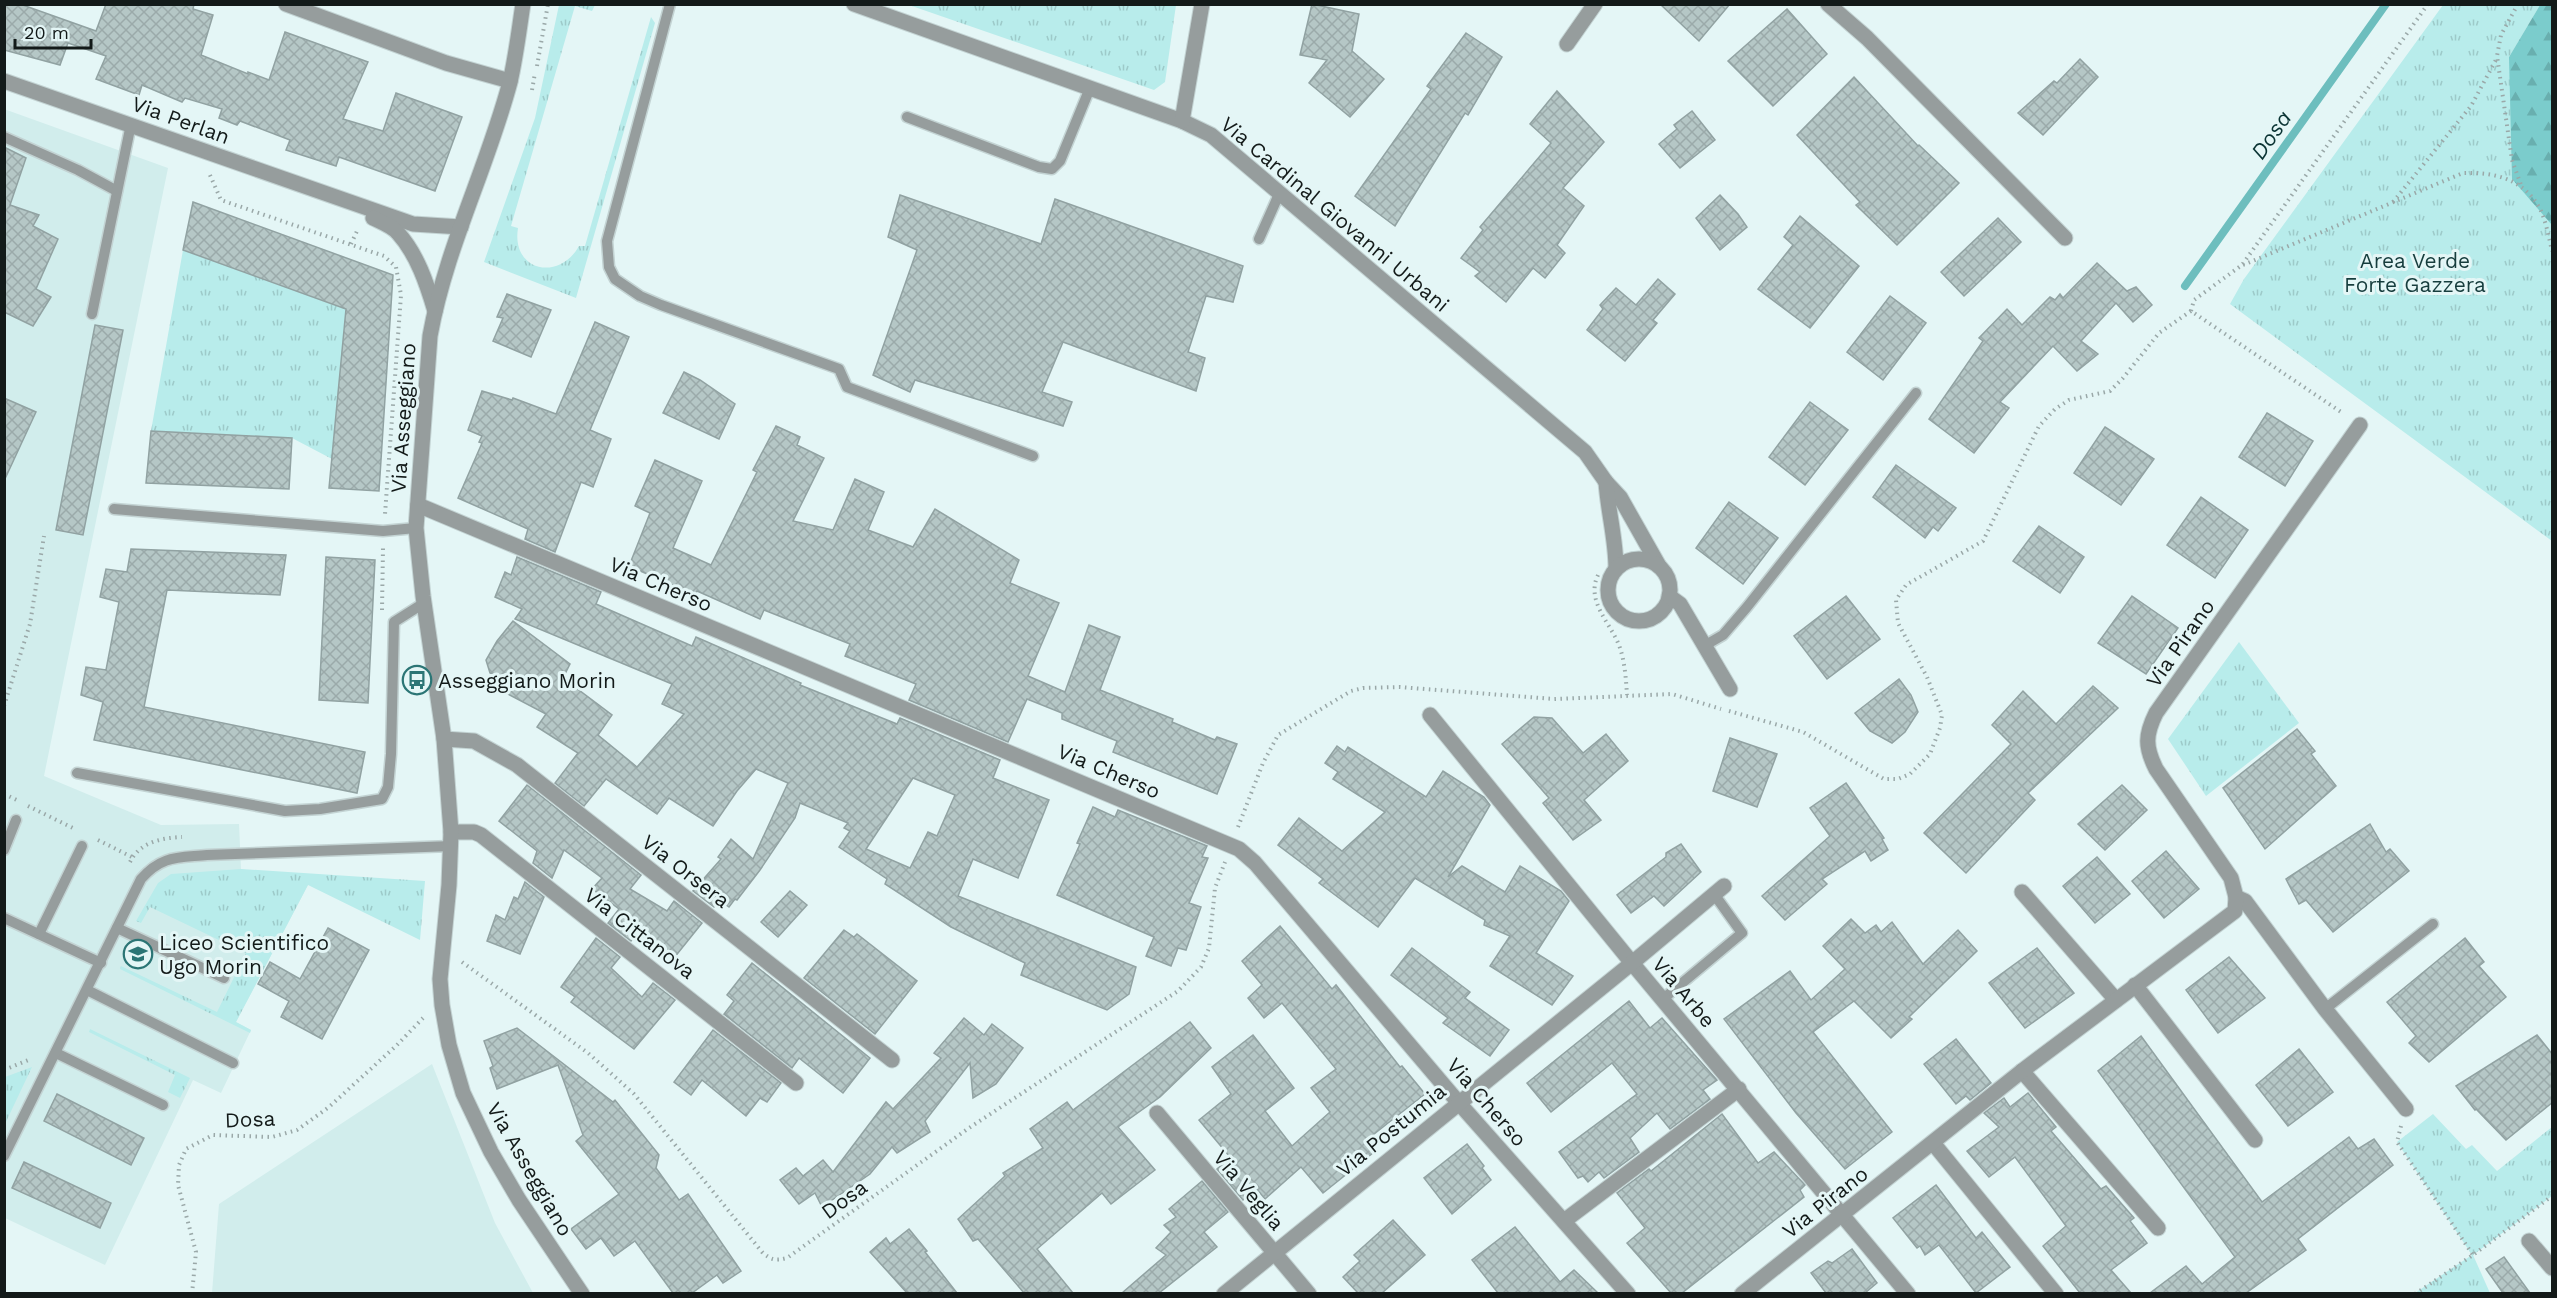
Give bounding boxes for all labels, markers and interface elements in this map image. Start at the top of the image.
scale bar [15,12,92,50]
text: 20 m [24,22,69,43]
street label: Via Perlan [129,91,233,149]
water label: Dosa [2245,106,2297,164]
street label: Via Cardinal Giovanni Urbani [1216,111,1454,317]
park label: Area Verde Forte Gazzera [2344,248,2486,297]
street label: Via Asseggiano [385,342,421,494]
street label: Via Cherso [606,551,716,617]
street label: Via Pirano [2141,594,2219,692]
bus stop icon: Asseggiano Morin [401,664,433,696]
place label: Asseggiano Morin [438,668,616,693]
street label: Via Cherso [1054,738,1164,804]
street label: Via Orsera [637,829,735,913]
street label: Via Cittanova [579,882,701,984]
place label: Liceo Scientifico Ugo Morin [159,930,329,979]
school or university icon: Liceo Scientifico Ugo Morin [122,938,154,970]
street label: Via Arbe [1647,952,1721,1032]
street label: Via Cherso [1442,1053,1532,1151]
street label: Via Postumia [1331,1078,1451,1182]
street label: Via Asseggiano [482,1098,578,1240]
street label: Dosa [224,1106,276,1132]
street label: Via Veglia [1208,1145,1290,1235]
street label: Via Pirano [1777,1161,1873,1243]
street label: Dosa [816,1174,872,1224]

